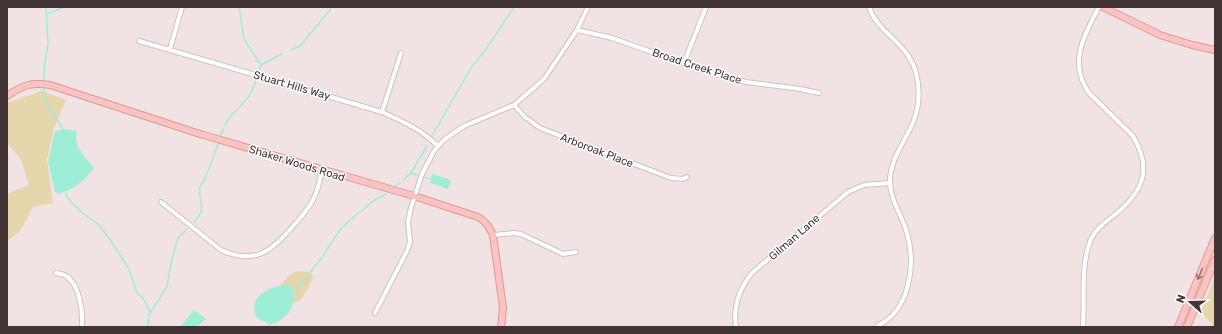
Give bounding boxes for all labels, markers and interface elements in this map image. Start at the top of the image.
street label: Broad Creek Place [651,46,743,87]
street label: Stuart Hills Way [252,68,332,103]
street label: Arboroak Place [558,131,635,170]
street label: Shaker Woods Road [247,143,346,184]
street label: Gilman Lane [766,212,822,263]
one-way arrow [1196,267,1203,279]
north arrow [1170,282,1210,322]
text: N [1174,293,1189,305]

